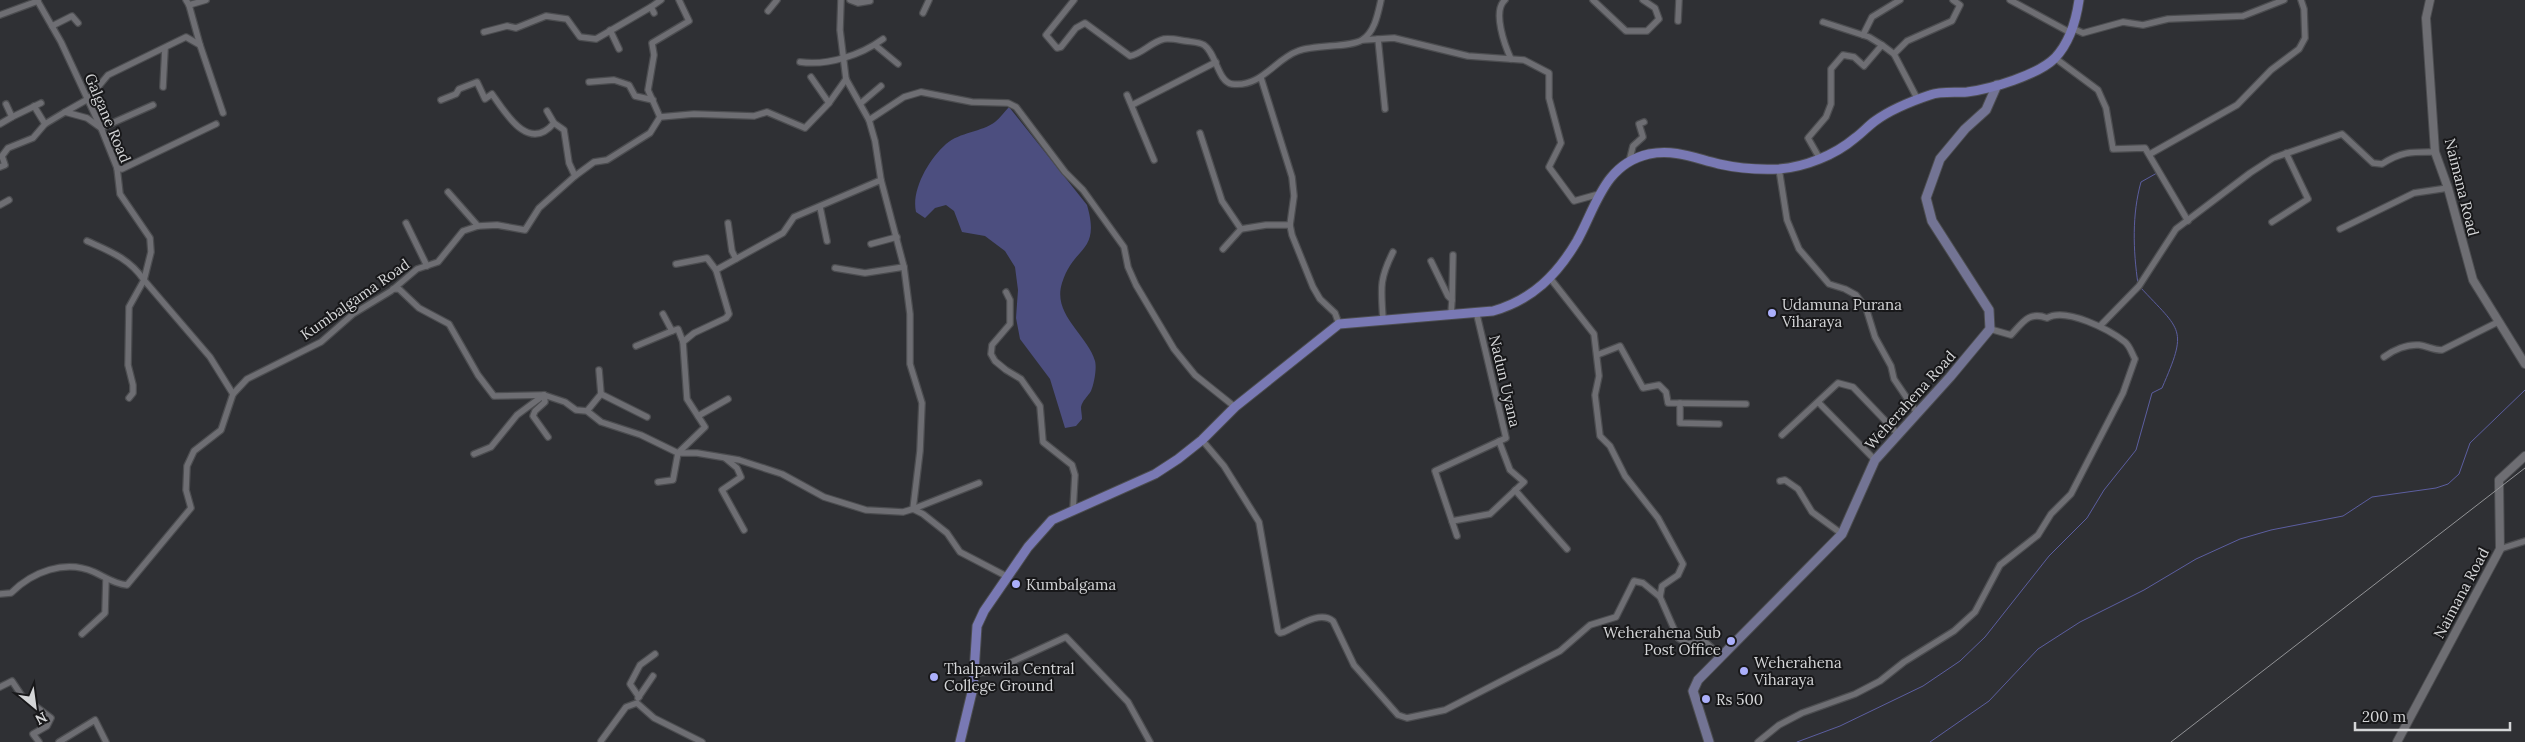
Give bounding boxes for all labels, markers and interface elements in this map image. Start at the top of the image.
street label: Galgane Road [81,70,135,166]
street label: Naimana Road [2441,136,2483,238]
street label: Kumbalgama Road [297,254,413,344]
place label: Udamuna Purana Viharaya [1781,295,1902,331]
marker: Udamuna Purana Viharaya [1766,307,1778,319]
street label: Nadun Uyana [1485,333,1525,429]
street label: Weherahena Road [1861,347,1959,453]
street label: Naimana Road [2429,544,2493,642]
place label: Kumbalgama [1026,575,1116,594]
marker: Kumbalgama [1010,578,1022,590]
place label: Weherahena Sub Post Office [1603,623,1721,659]
marker: Weherahena Sub Post Office [1725,635,1737,647]
place label: Weherahena Viharaya [1753,653,1842,689]
place label: Thalpawila Central College Ground [944,659,1074,695]
marker: Weherahena Viharaya [1738,665,1750,677]
marker: Thalpawila Central College Ground [928,671,940,683]
north arrow [10,682,60,732]
place label: Rs 500 [1716,690,1763,709]
marker: Rs 500 [1700,693,1712,705]
scale bar [2355,700,2510,732]
text: 200 m [2362,707,2406,726]
text: N [32,708,50,729]

